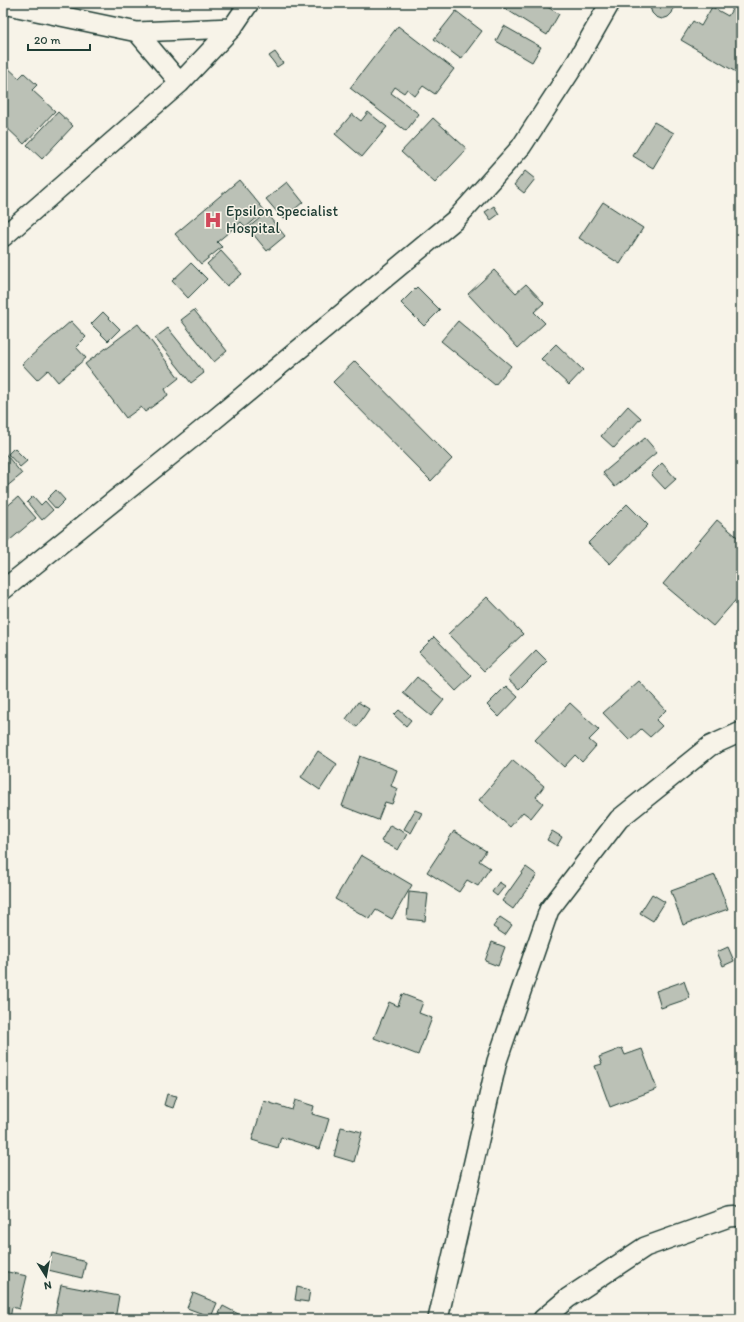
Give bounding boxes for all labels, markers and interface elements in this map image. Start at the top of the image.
scale bar [28,26,90,52]
text: 20 m [34,33,61,47]
place label: Epsilon Specialist Hospital [226,202,338,237]
hospital icon: Epsilon Specialist Hospital [203,210,223,230]
north arrow [26,1256,66,1296]
text: N [43,1278,53,1292]

